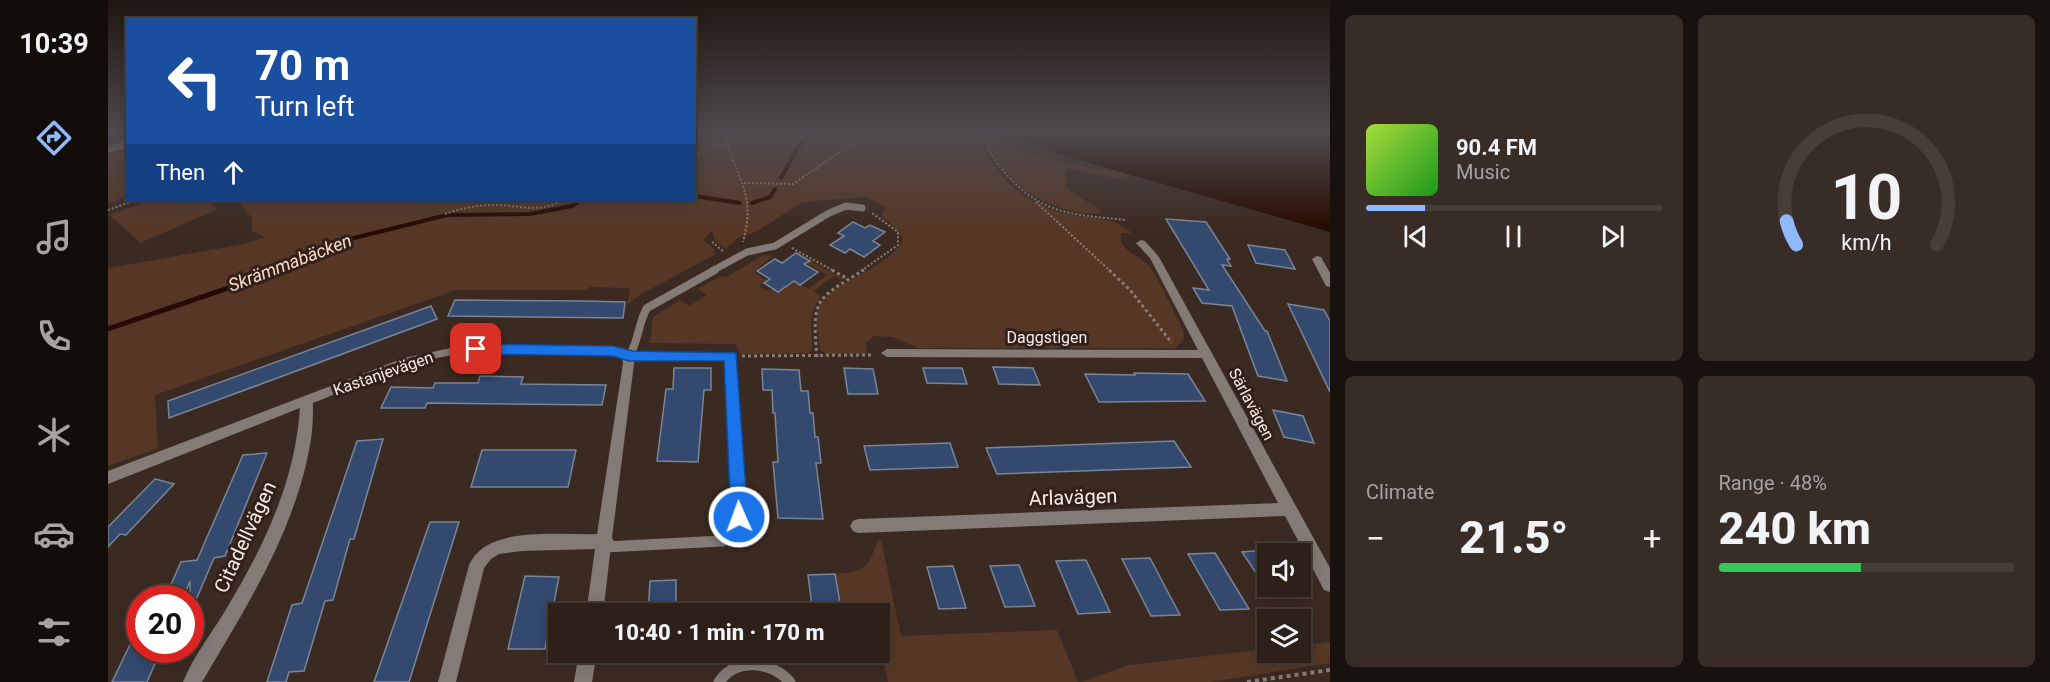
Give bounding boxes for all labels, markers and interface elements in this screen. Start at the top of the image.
text: 10:39 [19,28,89,60]
text: 70 m [255,41,350,90]
icon: left [156,42,234,120]
text: Turn left [255,91,355,123]
icon: directions [33,117,75,159]
text: 90.4 FM [1456,135,1537,160]
icon: ahead [217,156,250,189]
text: Then [156,160,205,185]
text: Music [1456,160,1510,184]
text: 10 [1830,161,1902,234]
icon: music [33,216,75,258]
icon: previous [1399,220,1432,253]
icon: pause [1497,220,1530,253]
icon: next [1596,220,1629,253]
water label: Skrämmabäcken [225,229,354,296]
text: km/h [1841,231,1891,256]
icon: phone [33,315,75,357]
pin [450,323,501,374]
street label: Daggstigen [1007,328,1087,347]
icon: arrive [459,332,492,365]
street label: Kastanjevägen [331,347,436,399]
street label: Särlavägen [1225,365,1278,443]
icon: climate [33,414,75,456]
text: Range · 48% [1719,471,1827,495]
street label: Citadellvägen [209,477,281,597]
text: Climate [1366,480,1434,504]
street label: Arlavägen [1028,483,1118,511]
position arrow [707,485,771,549]
text: 240 km [1719,502,1871,555]
text: 21.5° [1459,511,1568,564]
icon: car [33,513,75,555]
text: − [1366,519,1385,558]
text: + [1643,519,1661,558]
map controls [1257,543,1311,663]
button: sound [1257,543,1311,597]
speed limit sign: 20 [126,585,204,663]
button: layers [1257,609,1311,663]
icon: filters [33,611,75,653]
text: 10:40 · 1 min · 170 m [614,620,824,645]

